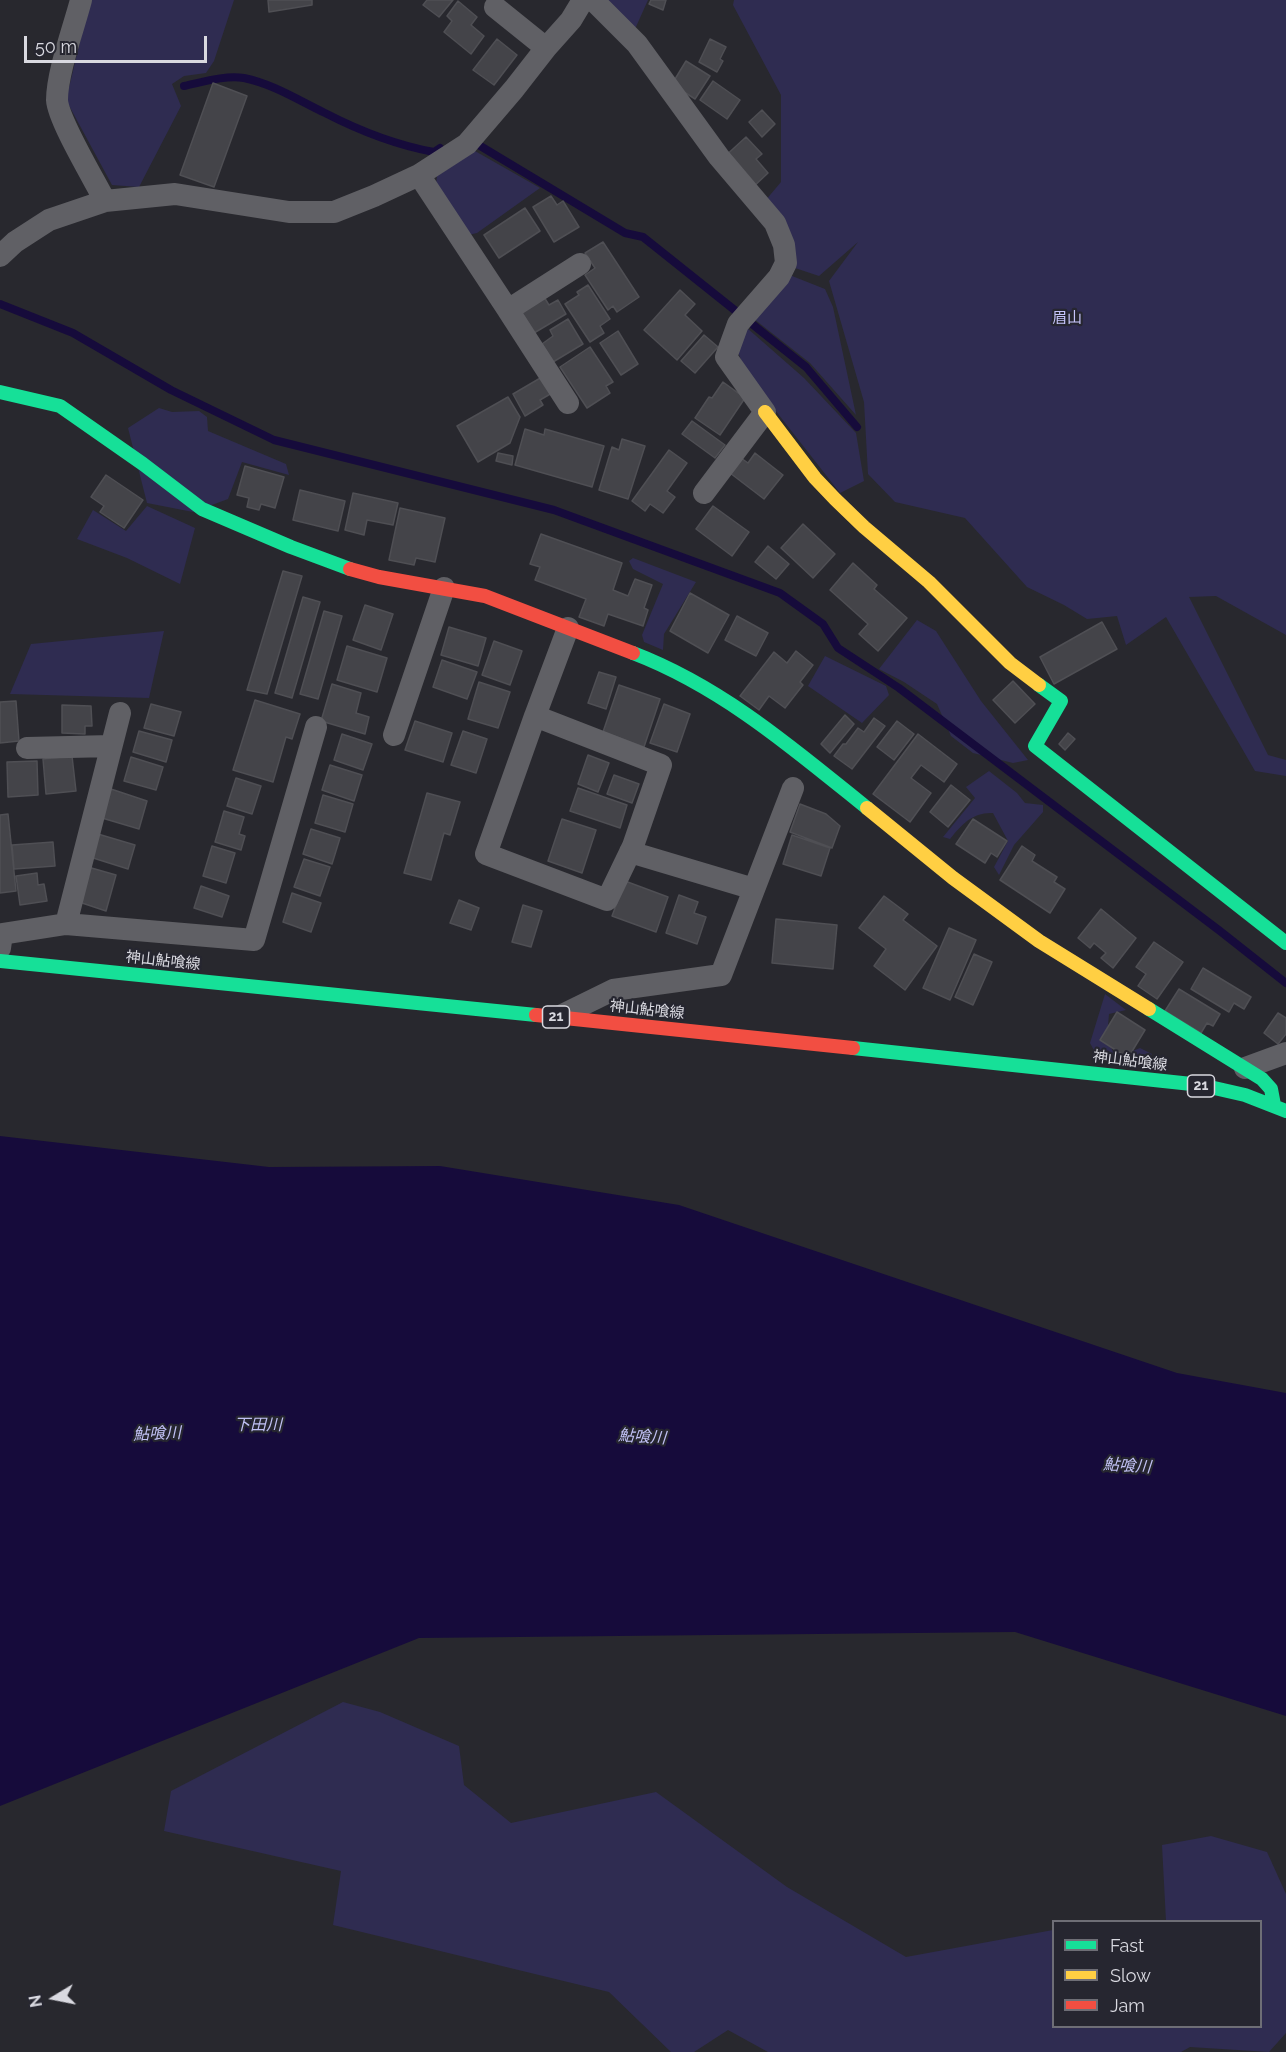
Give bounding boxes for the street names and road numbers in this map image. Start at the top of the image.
street label: 神山鮎喰線 [125,948,201,974]
street label: 神山鮎喰線 [609,997,685,1023]
road number: 21 [542,1006,570,1028]
street label: 神山鮎喰線 [1092,1047,1168,1075]
road number: 21 [1188,1075,1214,1097]

